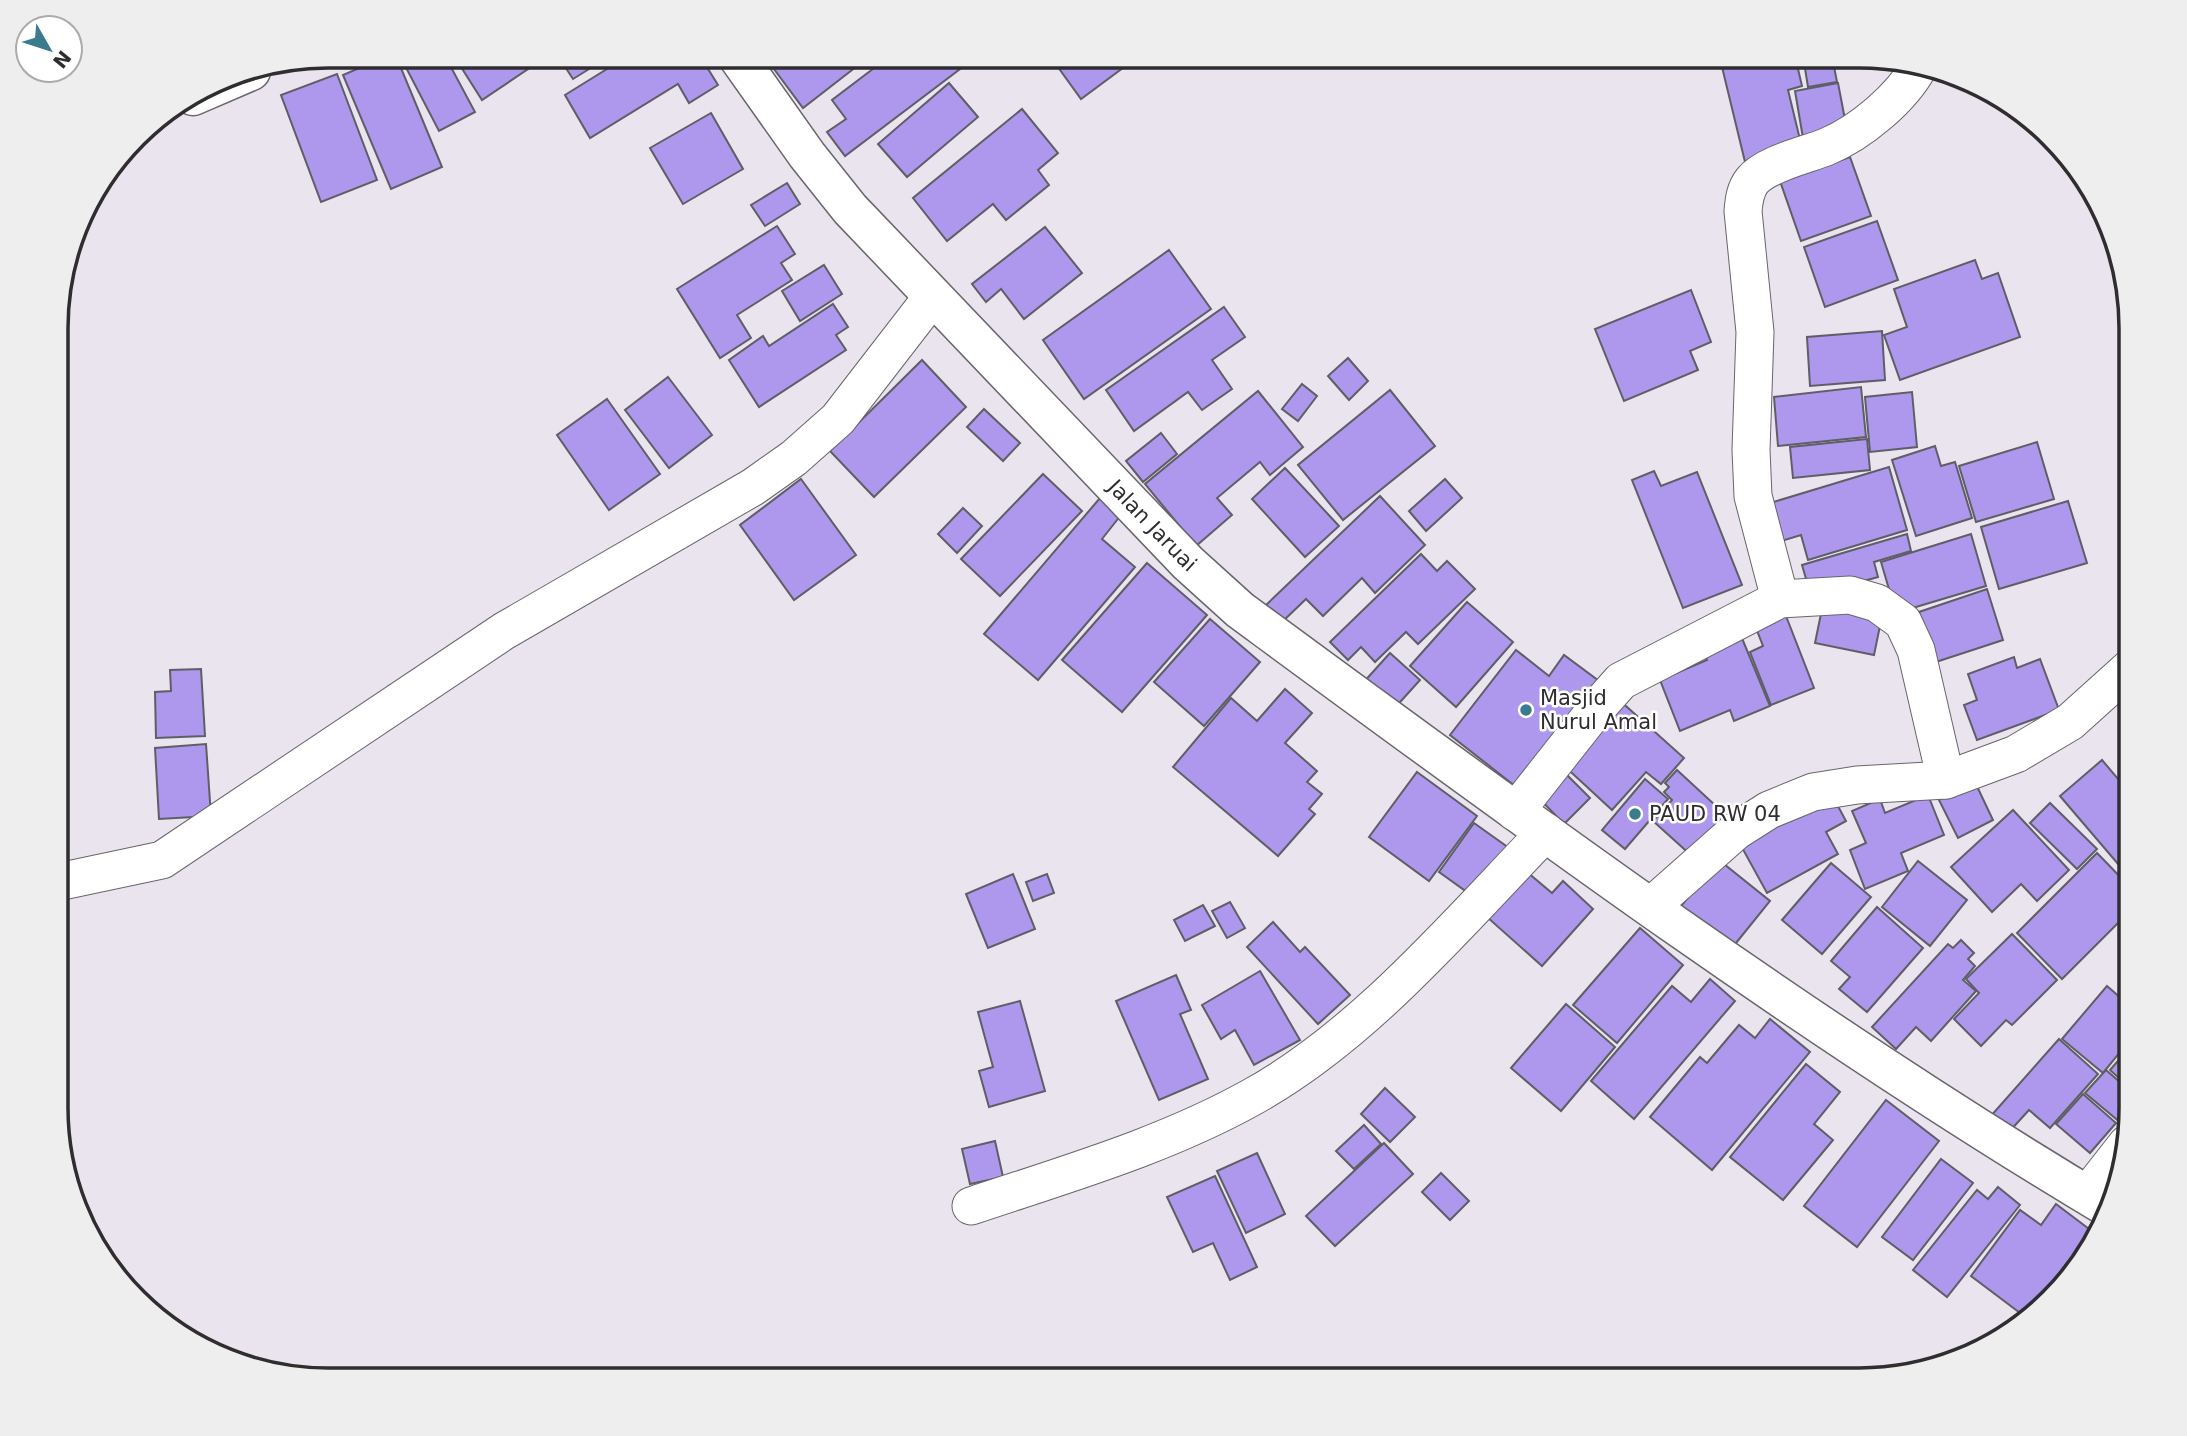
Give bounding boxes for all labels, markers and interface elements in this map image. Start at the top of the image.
north arrow [14,14,84,84]
text: N [49,47,76,73]
street label: Jalan Jaruai [1102,473,1201,577]
place label: Masjid Nurul Amal [1540,686,1657,734]
marker: Masjid Nurul Amal [1518,702,1534,718]
place label: PAUD RW 04 [1649,802,1781,826]
marker: PAUD RW 04 [1627,806,1643,822]

